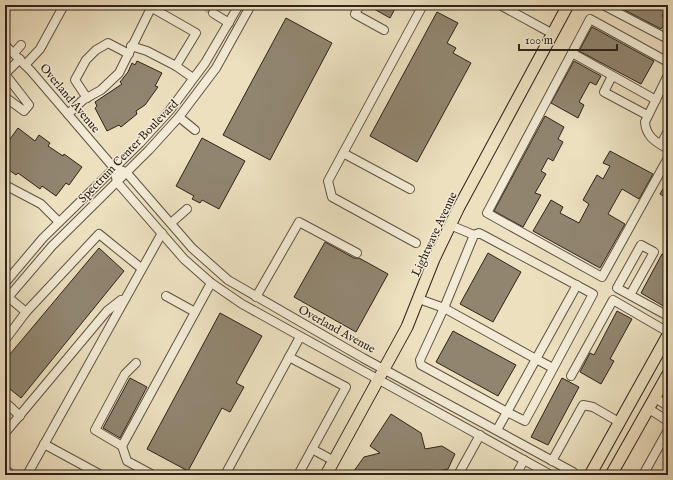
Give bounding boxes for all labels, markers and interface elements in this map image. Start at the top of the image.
scale bar [519,26,617,52]
text: 100 m [525,33,553,48]
street label: Overland Avenue [36,61,103,136]
street label: Spectrum Center Boulevard [75,96,183,207]
street label: Lightwave Avenue [408,189,461,279]
street label: Overland Avenue [296,302,378,357]

